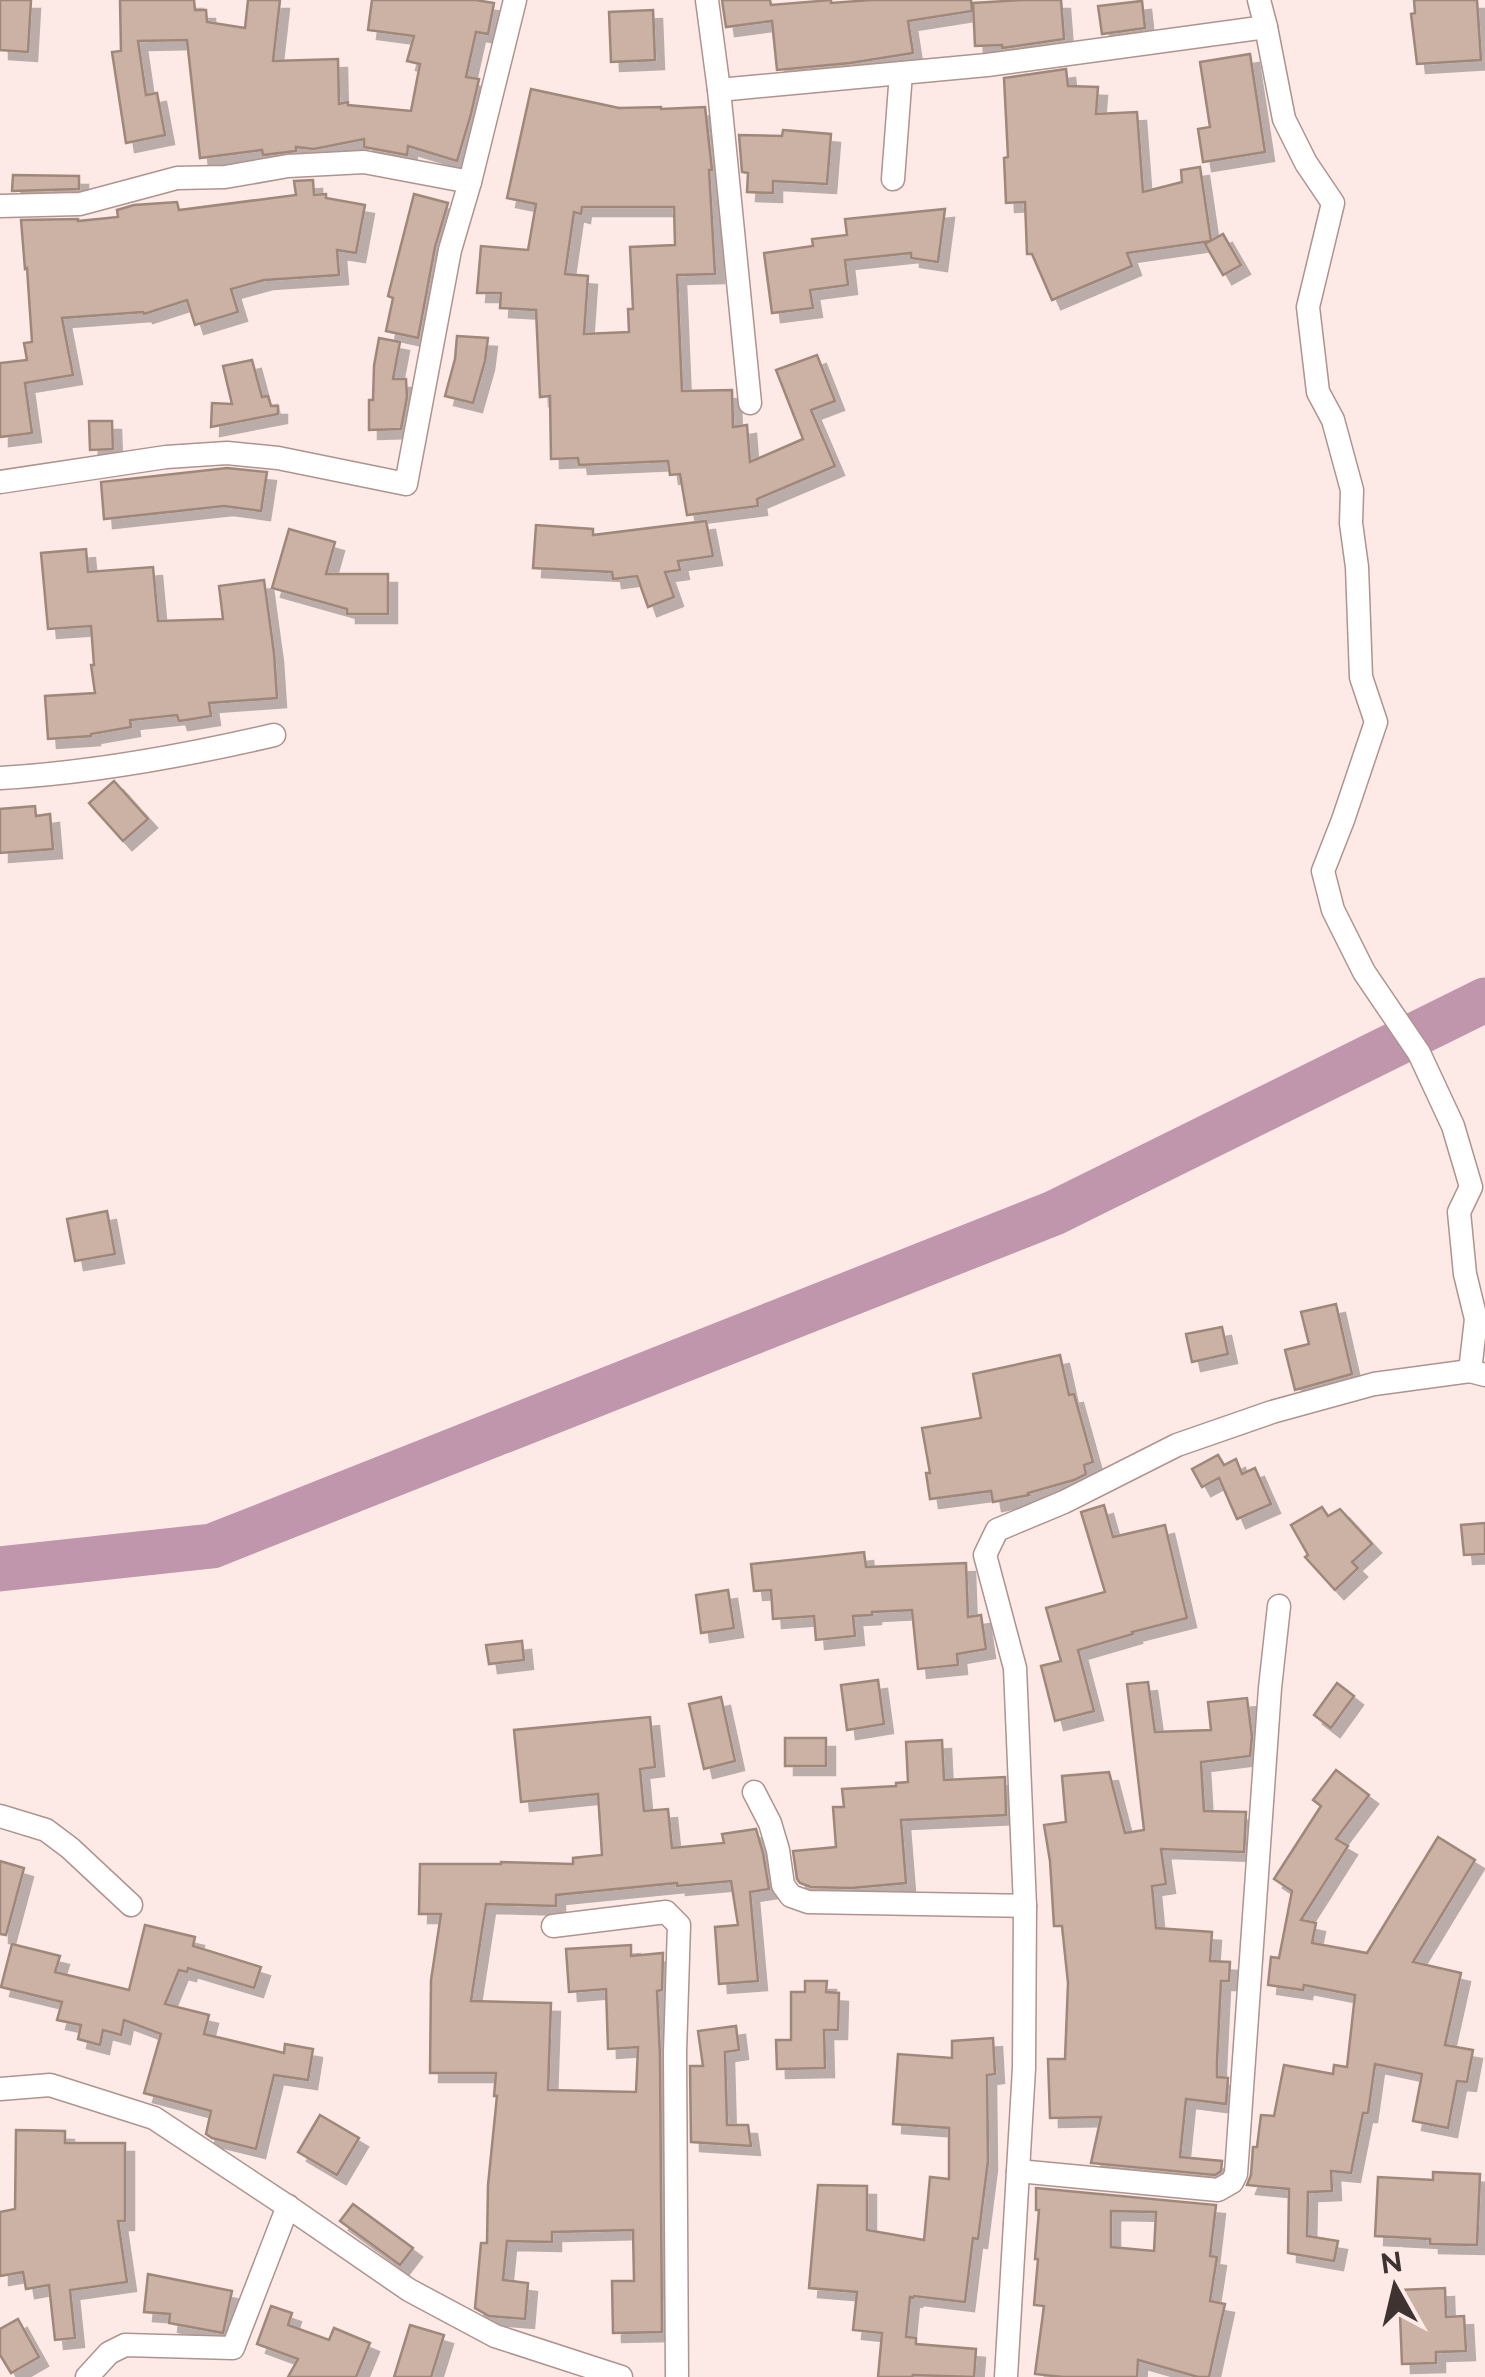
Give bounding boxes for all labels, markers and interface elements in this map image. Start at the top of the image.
north arrow [1345,2237,1445,2337]
text: N [1379,2245,1404,2281]

